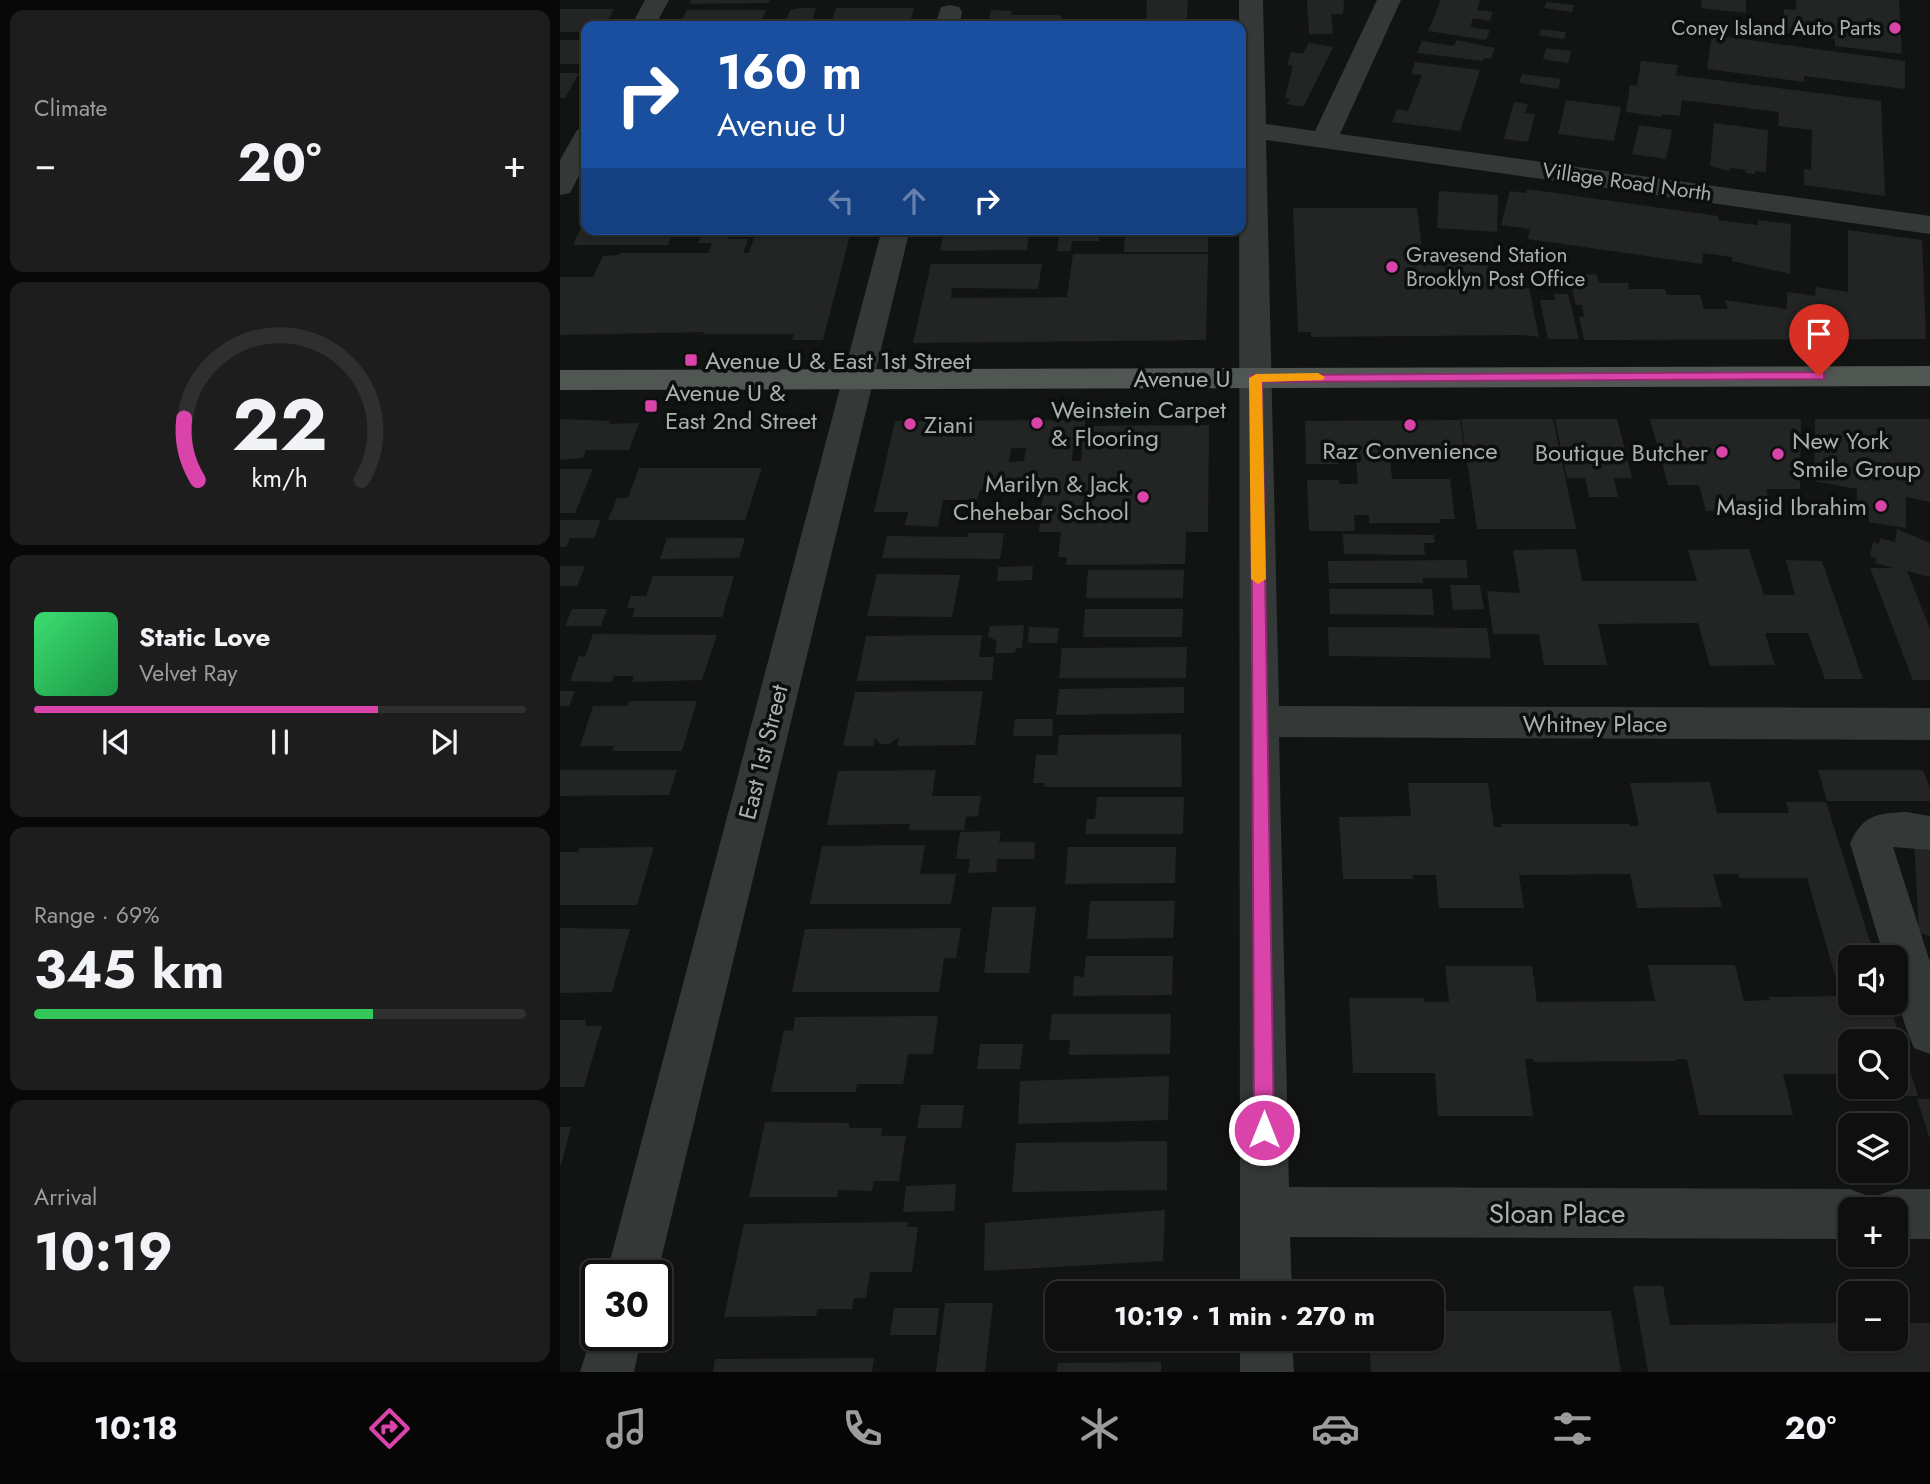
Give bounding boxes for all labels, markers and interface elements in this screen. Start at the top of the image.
place label: Coney Island Auto Parts [1671,13,1881,43]
marker: Coney Island Auto Parts [1887,20,1903,36]
text: 160 m [717,37,862,107]
icon: right [602,49,693,140]
text: Climate [34,91,107,125]
text: Avenue U [717,102,846,148]
text: 20° [238,125,322,201]
text: − [34,136,56,191]
text: + [503,136,526,191]
street label: Village Road North [1540,155,1714,209]
icon: left [822,182,860,220]
icon: ahead [895,182,933,220]
icon: right [968,182,1006,220]
place label: Gravesend Station Brooklyn Post Office [1406,240,1585,294]
marker: Gravesend Station Brooklyn Post Office [1384,259,1400,275]
pin [1789,304,1849,376]
icon: arrive [1800,315,1838,353]
place label: Avenue U & East 1st Street [705,343,971,378]
marker: Avenue U & East 1st Street [683,352,699,368]
street label: Avenue U [1134,361,1230,396]
text: 22 [232,372,328,477]
place label: Avenue U & East 2nd Street [665,375,817,438]
place label: Weinstein Carpet & Flooring [1051,392,1226,455]
marker: Avenue U & East 2nd Street [643,398,659,414]
place label: Ziani [924,407,974,442]
marker: Weinstein Carpet & Flooring [1029,415,1045,431]
marker: Ziani [902,416,918,432]
marker: Raz Convenience [1402,417,1418,433]
place label: New York Smile Group [1792,423,1921,486]
place label: Raz Convenience [1322,433,1498,468]
place label: Boutique Butcher [1535,435,1709,470]
marker: Boutique Butcher [1714,444,1730,460]
marker: New York Smile Group [1770,446,1786,462]
text: km/h [252,459,308,495]
place label: Marilyn & Jack Chehebar School [953,466,1129,529]
marker: Marilyn & Jack Chehebar School [1135,489,1151,505]
place label: Masjid Ibrahim [1716,489,1867,524]
marker: Masjid Ibrahim [1873,498,1889,514]
text: Static Love [139,618,271,656]
text: Velvet Ray [139,656,237,690]
street label: East 1st Street [729,681,797,823]
street label: Whitney Place [1523,706,1667,741]
icon: previous [97,723,135,761]
icon: pause [261,723,299,761]
icon: next [425,723,463,761]
text: Range · 69% [34,898,159,932]
text: 345 km [34,932,224,1008]
map controls [1838,945,1908,1351]
button: sound [1838,945,1908,1015]
button: search [1838,1029,1908,1099]
position arrow [1227,1093,1301,1167]
button: layers [1838,1113,1908,1183]
text: Arrival [34,1180,97,1214]
street label: Sloan Place [1489,1193,1625,1234]
button: + [1838,1197,1908,1267]
text: 10:19 [34,1214,173,1290]
speed limit sign: 30 [581,1260,672,1351]
button: − [1838,1281,1908,1351]
text: 10:19 · 1 min · 270 m [1114,1297,1375,1335]
icon: directions [365,1404,414,1453]
icon: music [602,1404,651,1453]
icon: phone [838,1404,887,1453]
icon: climate [1075,1404,1124,1453]
icon: car [1311,1404,1360,1453]
icon: filters [1548,1404,1597,1453]
text: 10:18 [94,1405,178,1451]
text: 20° [1785,1405,1836,1451]

